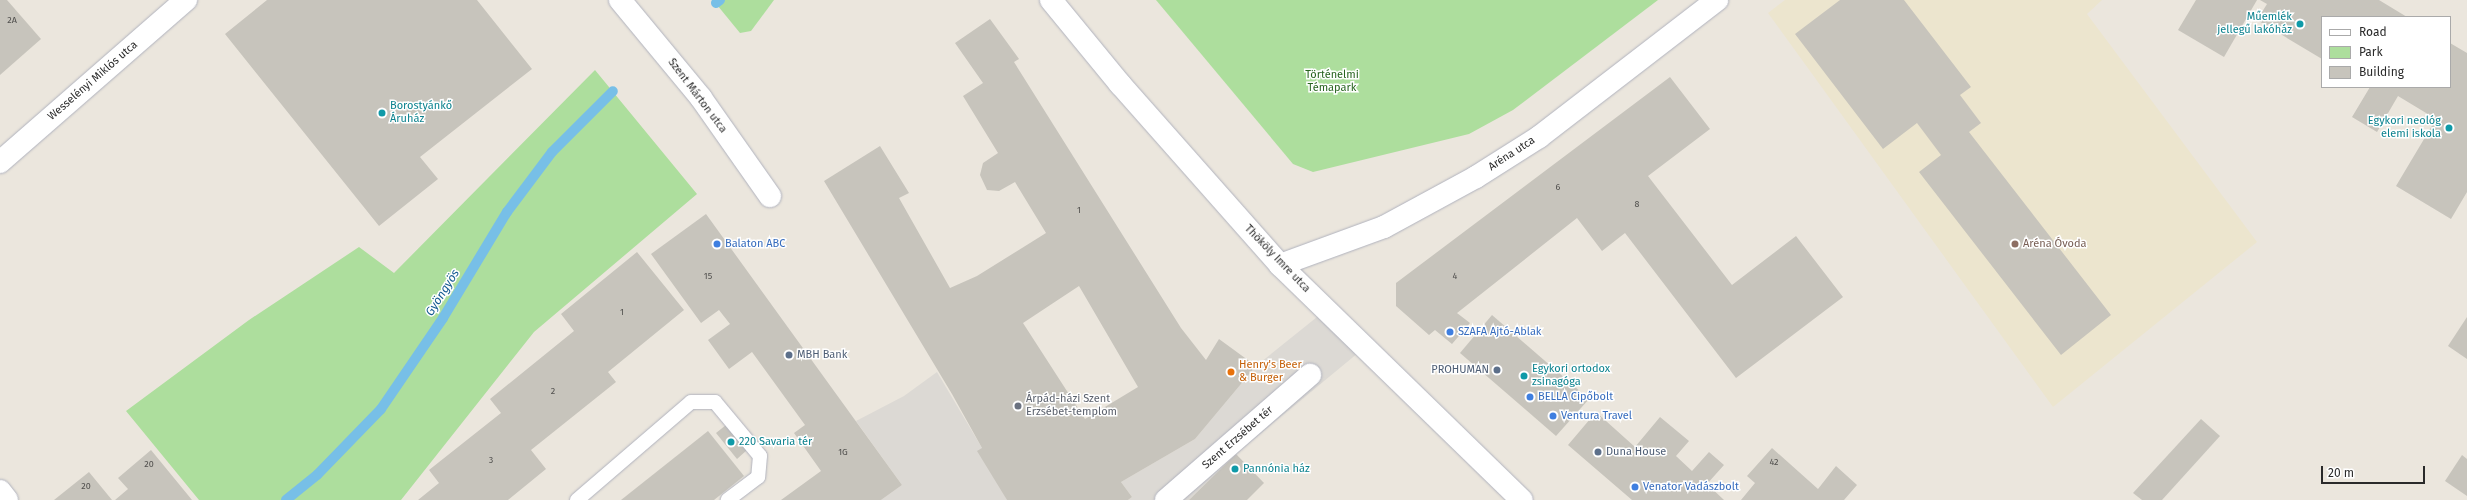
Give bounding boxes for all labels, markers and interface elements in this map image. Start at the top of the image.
place label: Műemlék jellegű lakóház [2217,11,2292,37]
house number: 2A [7,15,17,25]
legend [2321,16,2451,88]
marker: Műemlék jellegű lakóház [2295,19,2305,29]
text: Road [2359,25,2387,39]
street label: Wesselényi Miklós utca [46,39,140,123]
text: Park [2359,45,2383,59]
street label: Szent Márton utca [665,56,729,136]
text: Building [2359,65,2404,79]
park label: Történelmi Témapark [1305,69,1359,95]
place label: Borostyánkő Áruház [390,100,452,126]
marker: Borostyánkő Áruház [377,108,387,118]
place label: Egykori neológ elemi iskola [2368,115,2441,141]
marker: Egykori neológ elemi iskola [2444,123,2454,133]
street label: Aréna utca [1486,134,1538,174]
house number: 6 [1556,182,1560,192]
house number: 8 [1635,199,1639,209]
house number: 1 [1077,205,1081,215]
street label: Thököly Imre utca [1241,222,1313,296]
place label: Balaton ABC [725,237,785,251]
place label: Aréna Óvoda [2023,237,2087,251]
marker: Balaton ABC [712,239,722,249]
marker: Aréna Óvoda [2010,239,2020,249]
water label: Gyöngyös [423,267,463,319]
house number: 15 [704,271,712,281]
house number: 4 [1453,271,1457,281]
house number: 1 [620,307,624,317]
place label: SZAFA Ajtó-Ablak [1458,325,1542,339]
marker: SZAFA Ajtó-Ablak [1445,327,1455,337]
place label: MBH Bank [797,348,847,362]
marker: MBH Bank [784,350,794,360]
place label: Henry's Beer & Burger [1239,359,1302,385]
place label: PROHUMAN [1431,363,1489,377]
place label: Egykori ortodox zsinagóga [1532,363,1610,389]
marker: PROHUMAN [1492,365,1502,375]
marker: Henry's Beer & Burger [1226,367,1236,377]
marker: Egykori ortodox zsinagóga [1519,371,1529,381]
house number: 2 [551,386,555,396]
place label: BELLA Cipőbolt [1538,390,1613,404]
marker: BELLA Cipőbolt [1525,392,1535,402]
place label: Árpád-házi Szent Erzsébet-templom [1026,393,1117,419]
marker: Árpád-házi Szent Erzsébet-templom [1013,401,1023,411]
street label: Szent Erzsébet tér [1200,404,1276,472]
place label: Ventura Travel [1561,409,1632,423]
marker: Ventura Travel [1548,411,1558,421]
place label: 220 Savaria tér [739,435,812,449]
marker: 220 Savaria tér [726,437,736,447]
place label: Duna House [1606,445,1666,459]
house number: 1G [838,447,848,457]
marker: Duna House [1593,447,1603,457]
house number: 3 [489,455,493,465]
house number: 42 [1769,457,1779,467]
scale bar [2323,458,2427,484]
house number: 20 [144,459,154,469]
place label: Pannónia ház [1243,462,1310,476]
marker: Pannónia ház [1230,464,1240,474]
text: 20 m [2328,466,2354,480]
place label: Venator Vadászbolt [1643,480,1739,494]
house number: 20 [81,481,91,491]
marker: Venator Vadászbolt [1630,482,1640,492]

